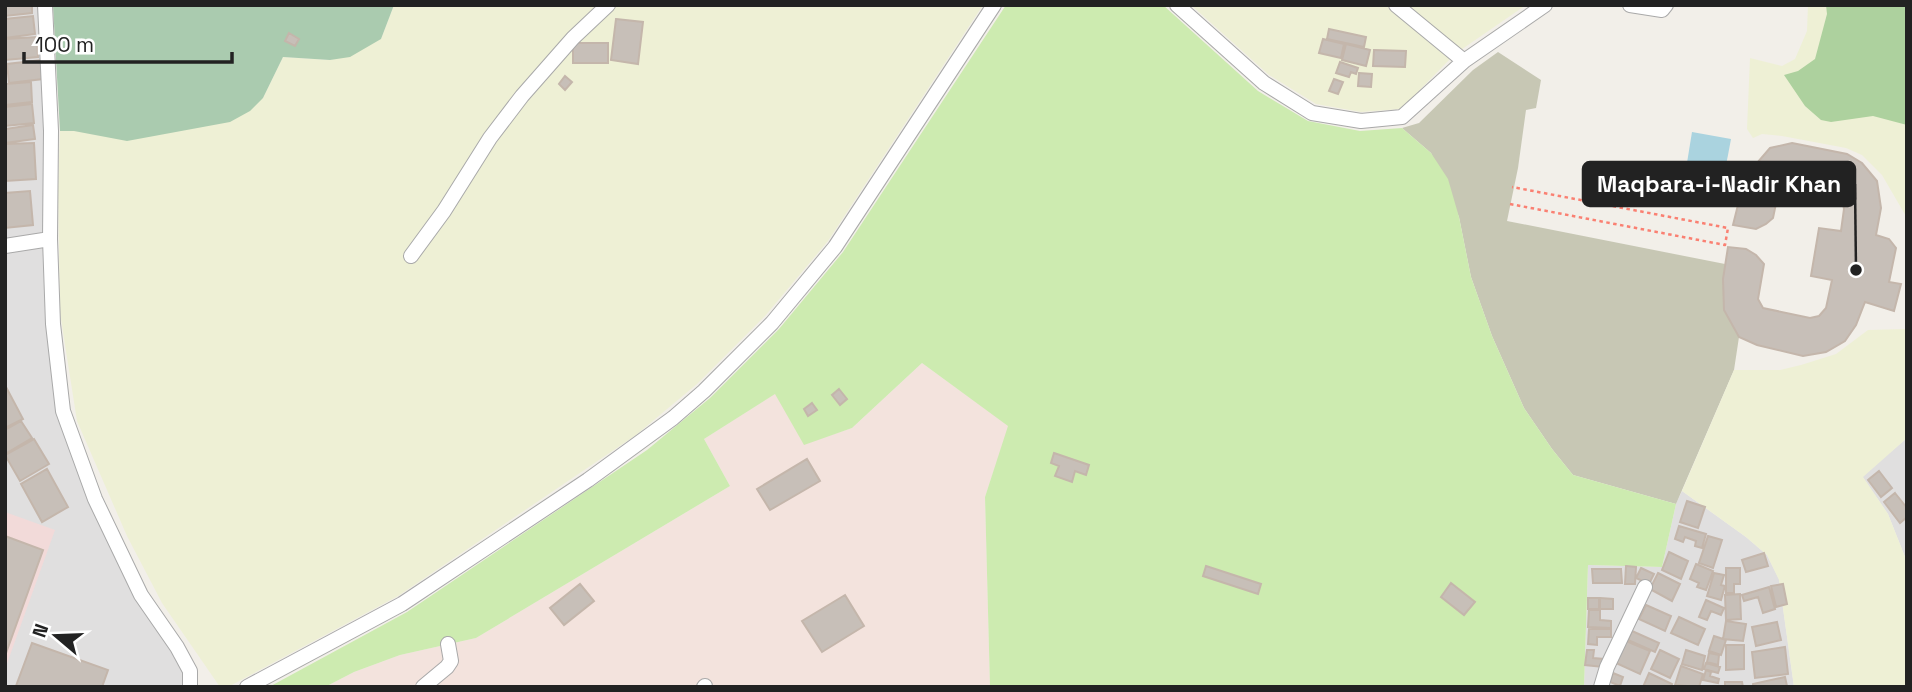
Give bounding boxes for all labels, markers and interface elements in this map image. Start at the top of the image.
scale bar [24,21,233,65]
text: 100 m [35,31,94,58]
callout: Maqbara-i-Nadir Khan [1583,162,1855,206]
text: Maqbara-i-Nadir Khan [1597,169,1841,199]
north arrow [21,601,91,671]
text: N [27,621,54,641]

